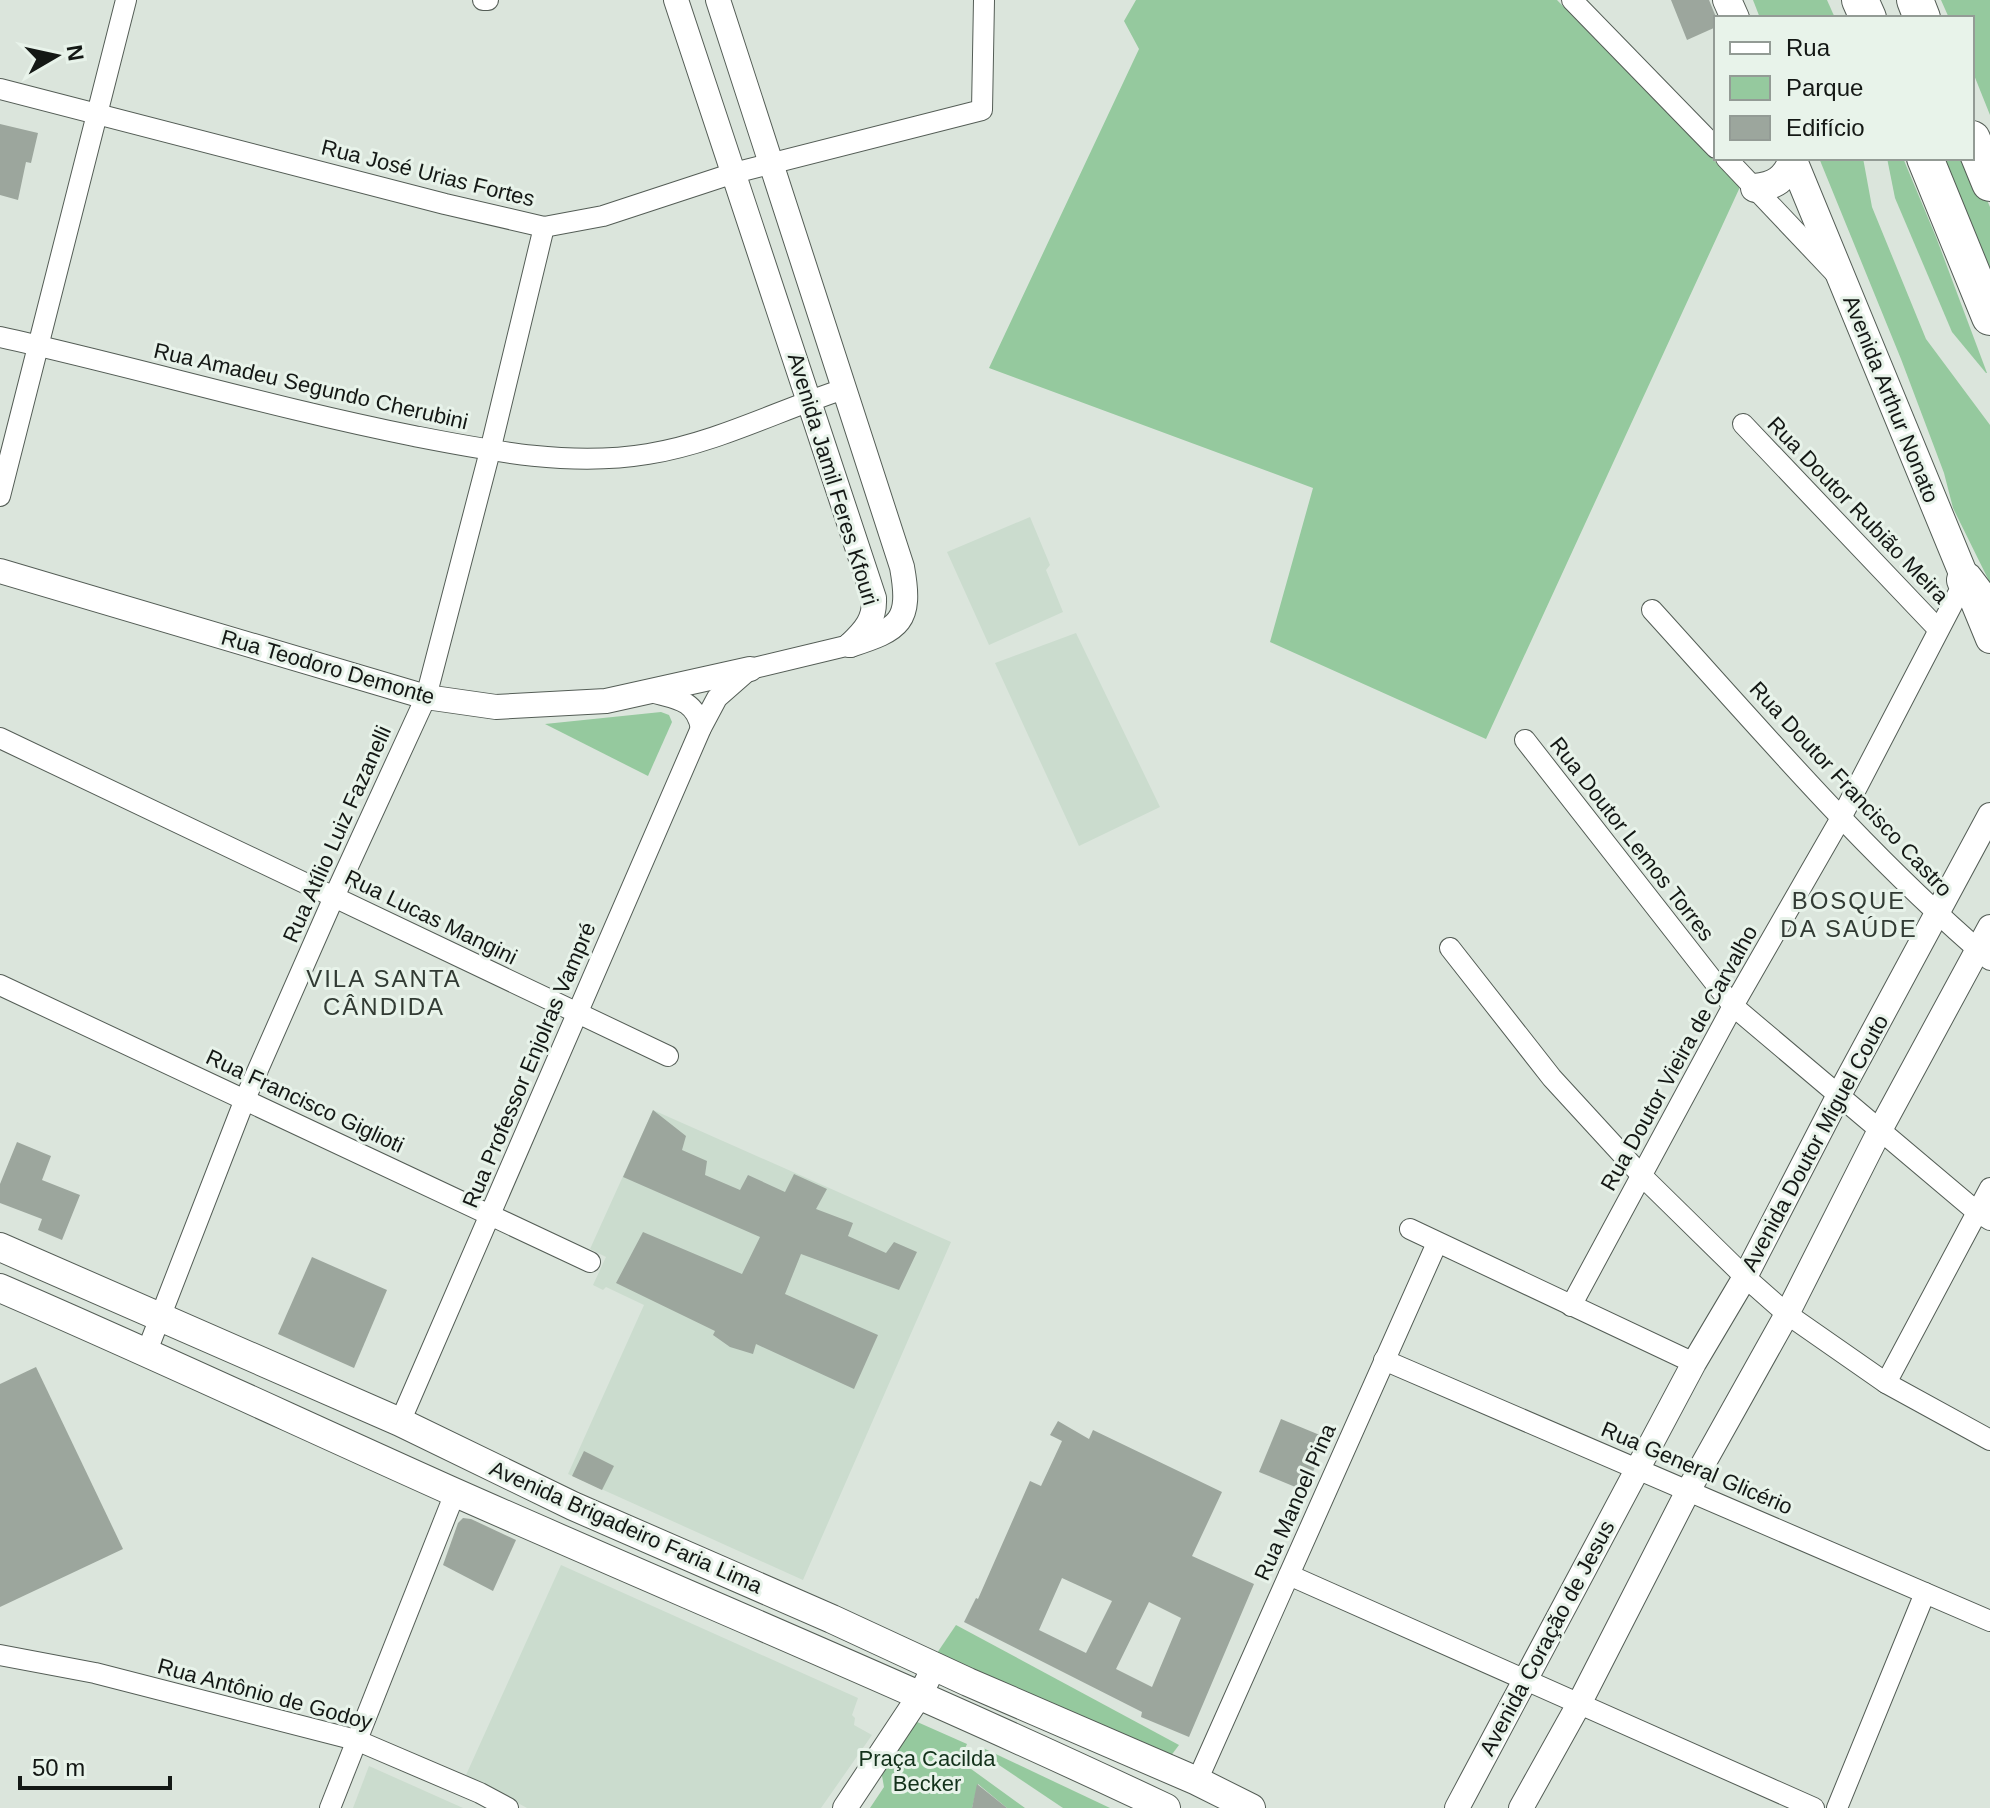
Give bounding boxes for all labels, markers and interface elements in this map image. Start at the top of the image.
north arrow [16,16,96,96]
legend [1714,16,1974,160]
text: Rua [1786,34,1831,61]
text: N [62,43,89,63]
text: Parque [1786,74,1863,101]
text: Edifício [1786,114,1865,141]
street label: Rua José Urias Fortes [319,134,537,212]
street label: Avenida Arthur Nonato [1838,292,1944,506]
street label: Rua Amadeu Segundo Cherubini [151,338,471,434]
street label: Avenida Jamil Feres Kfouri [783,350,883,608]
street label: Rua Doutor Rubião Meira [1762,412,1954,609]
street label: Rua Teodoro Demonte [218,625,438,709]
street label: Rua Doutor Francisco Castro [1745,676,1957,902]
street label: Rua Atílio Luiz Fazanelli [278,722,396,946]
street label: Rua Doutor Lemos Torres [1545,732,1719,946]
street label: Rua Lucas Mangini [341,864,521,970]
district label: BOSQUE DA SAÚDE [1780,887,1918,942]
street label: Rua Professor Enjolras Vampré [457,918,601,1212]
street label: Rua Doutor Vieira de Carvalho [1596,921,1762,1195]
district label: VILA SANTA CÂNDIDA [306,965,462,1020]
street label: Avenida Doutor Miguel Couto [1737,1010,1893,1276]
street label: Rua Francisco Giglioti [202,1044,408,1158]
street label: Rua General Glicério [1598,1416,1796,1520]
street label: Rua Manoel Pina [1249,1419,1341,1584]
street label: Avenida Brigadeiro Faria Lima [486,1455,767,1599]
street label: Avenida Coração de Jesus [1474,1516,1620,1760]
street label: Rua Antônio de Godoy [155,1653,375,1735]
scale bar [20,1740,170,1790]
park label: Praça Cacilda Becker [859,1746,996,1796]
text: 50 m [32,1754,85,1781]

